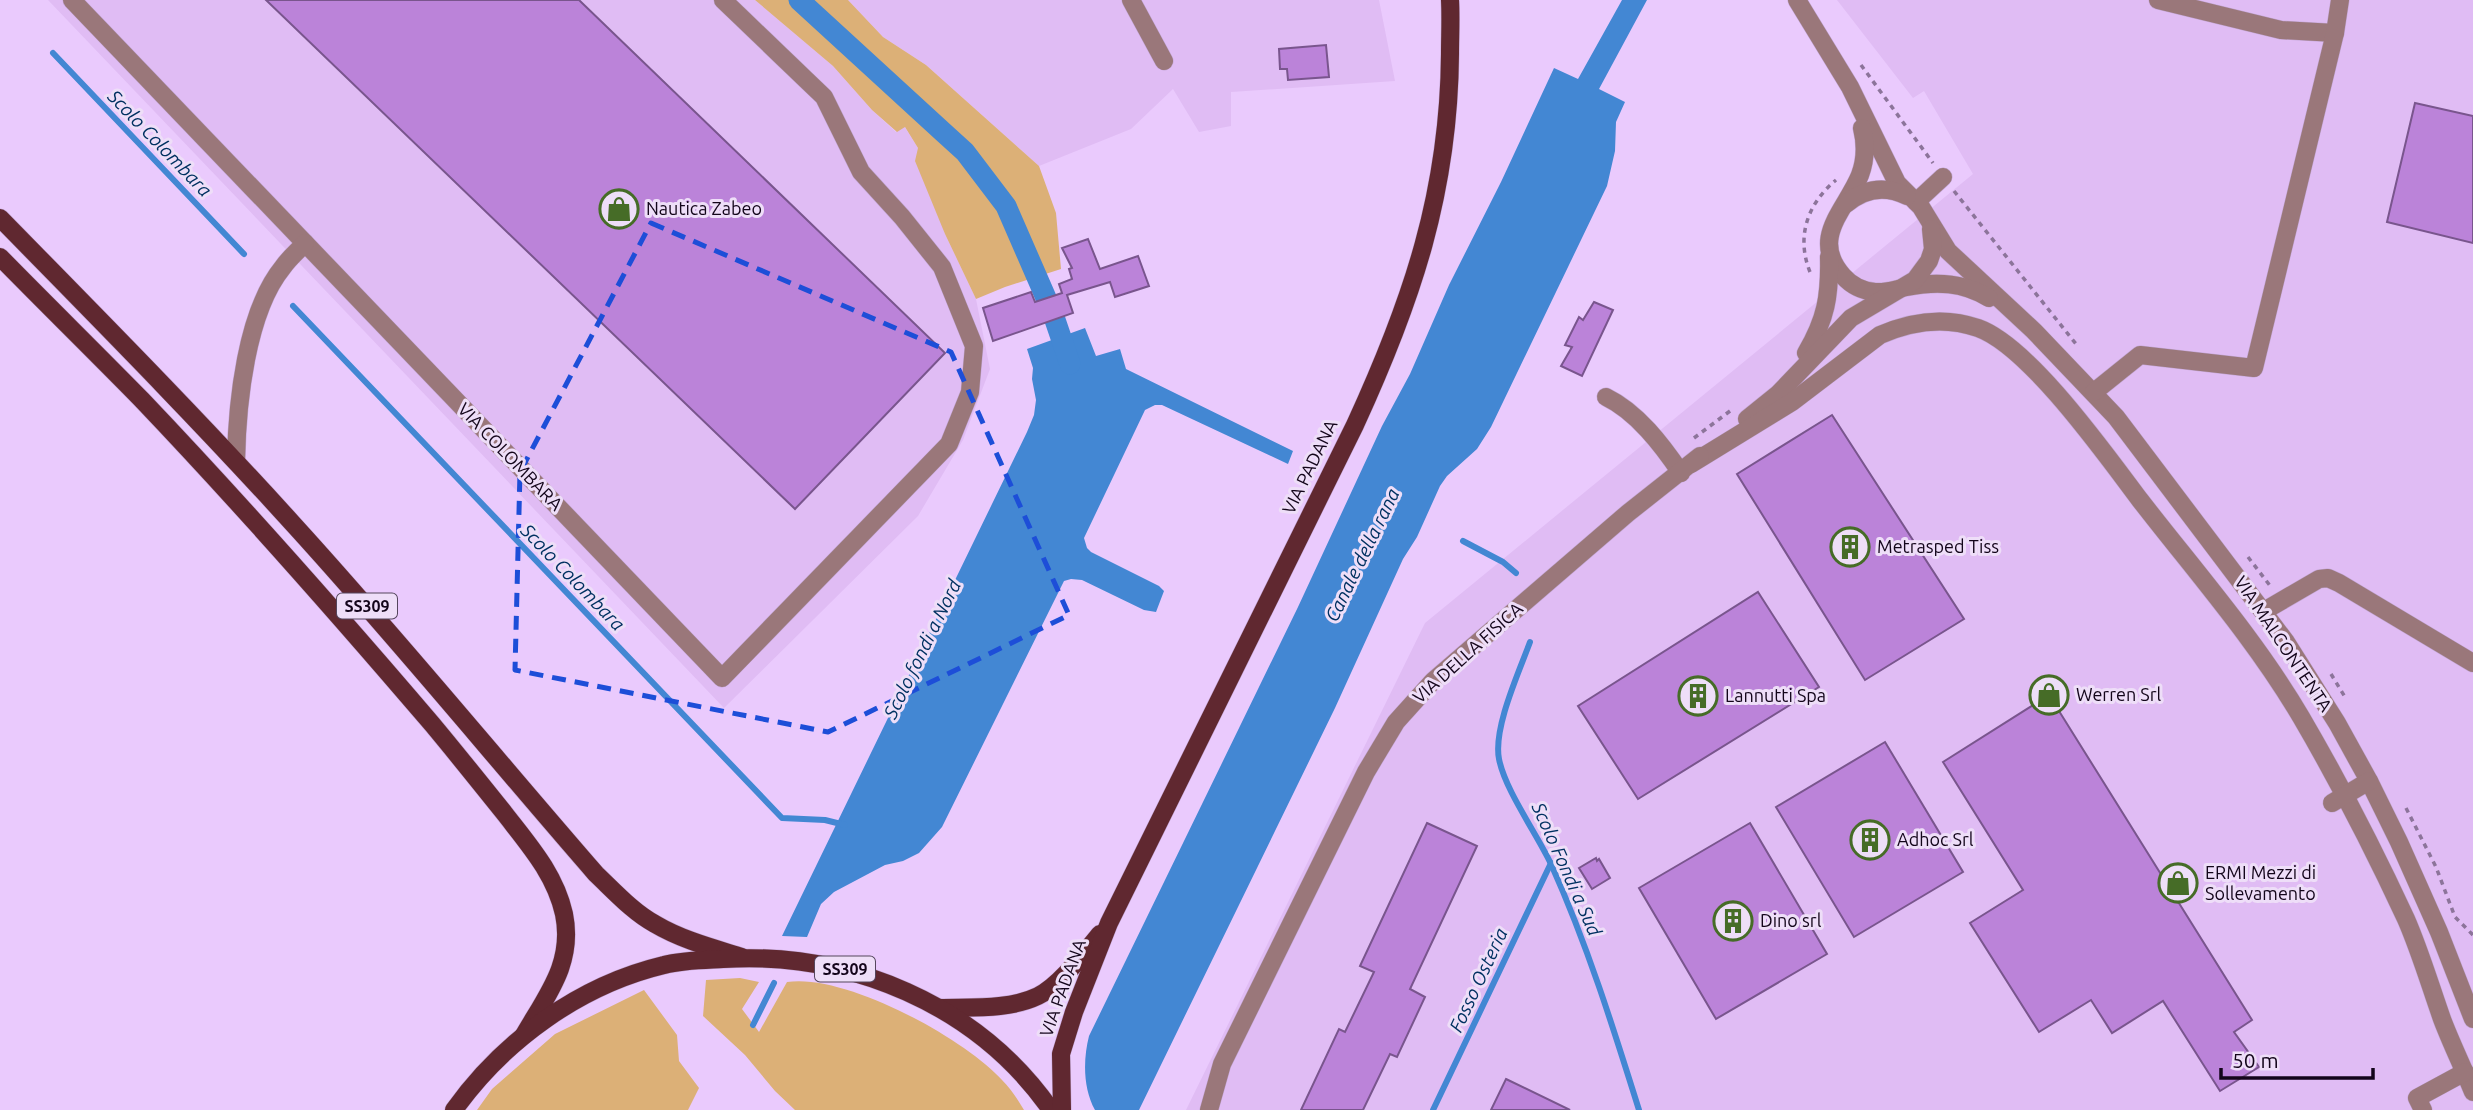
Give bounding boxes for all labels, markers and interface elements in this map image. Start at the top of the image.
water label: Scolo Colombara [103,84,216,201]
shop icon: Nautica Zabeo [598,188,640,230]
place label: Nautica Zabeo [646,198,762,218]
street label: VIA COLOMBARA [454,398,567,514]
street label: VIA PADANA [1278,416,1341,517]
water label: Canale della rana [1320,485,1404,625]
water label: Scolo Colombara [516,518,629,635]
building icon: Metrasped Tiss [1829,526,1871,568]
place label: Metrasped Tiss [1877,536,1999,556]
street label: VIA MALCONTENTA [2231,572,2337,715]
water label: Scolo fondi a Nord [878,575,966,723]
road number: SS309 [337,594,397,618]
street label: VIA DELLA FISICA [1408,598,1526,707]
shop icon: Werren Srl [2028,674,2070,716]
building icon: Lannutti Spa [1677,675,1719,717]
place label: Werren Srl [2076,684,2162,704]
place label: Lannutti Spa [1725,685,1826,705]
water label: Scolo Fondi a Sud [1527,798,1607,940]
building icon: Adhoc Srl [1849,819,1891,861]
place label: Adhoc Srl [1897,829,1974,849]
shop icon: ERMI Mezzi di Sollevamento [2157,862,2199,904]
place label: ERMI Mezzi di Sollevamento [2205,862,2316,903]
building icon: Dino srl [1712,900,1754,942]
place label: Dino srl [1760,910,1822,930]
water label: Fosso Osteria [1444,925,1512,1035]
street label: VIA PADANA [1035,936,1089,1039]
road number: SS309 [815,956,875,981]
scale bar [2221,1036,2373,1080]
text: 50 m [2232,1048,2279,1072]

